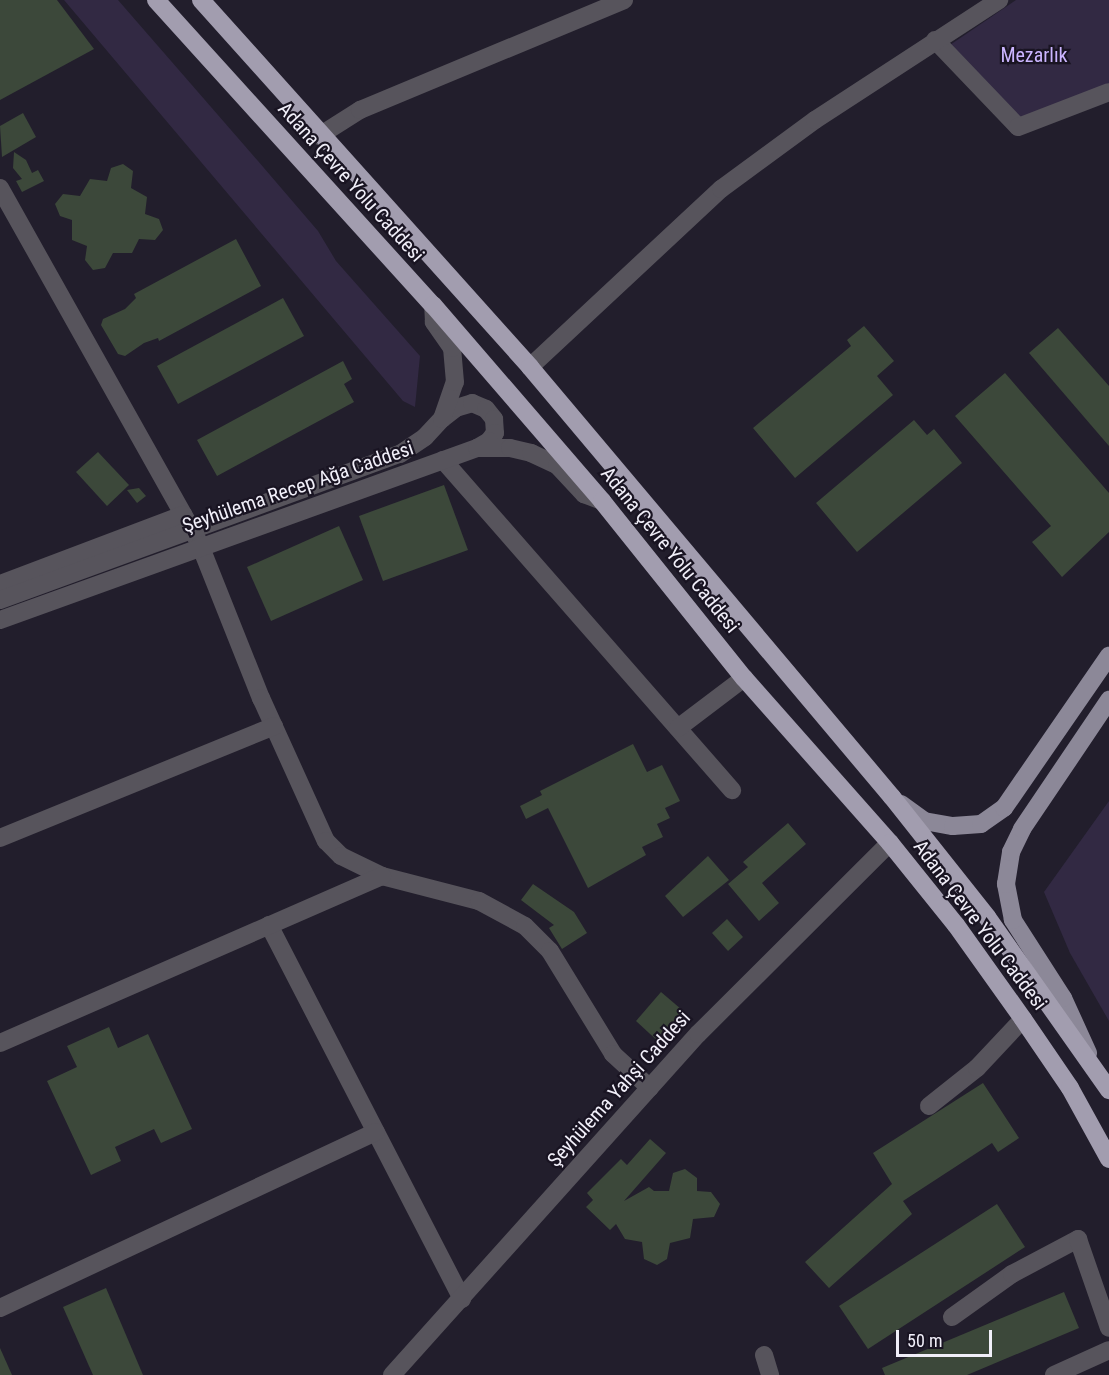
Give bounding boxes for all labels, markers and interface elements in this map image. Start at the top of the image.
park label: Mezarlık [1000,43,1068,67]
street label: Adana Çevre Yolu Caddesi [273,97,429,267]
street label: Şeyhülema Recep Ağa Caddesi [179,436,417,538]
street label: Adana Çevre Yolu Caddesi [596,462,744,638]
street label: Adana Çevre Yolu Caddesi [908,835,1052,1015]
street label: Şeyhülema Yahşi Caddesi [543,1006,695,1172]
scale bar [899,1318,995,1356]
text: 50 m [907,1330,942,1351]

